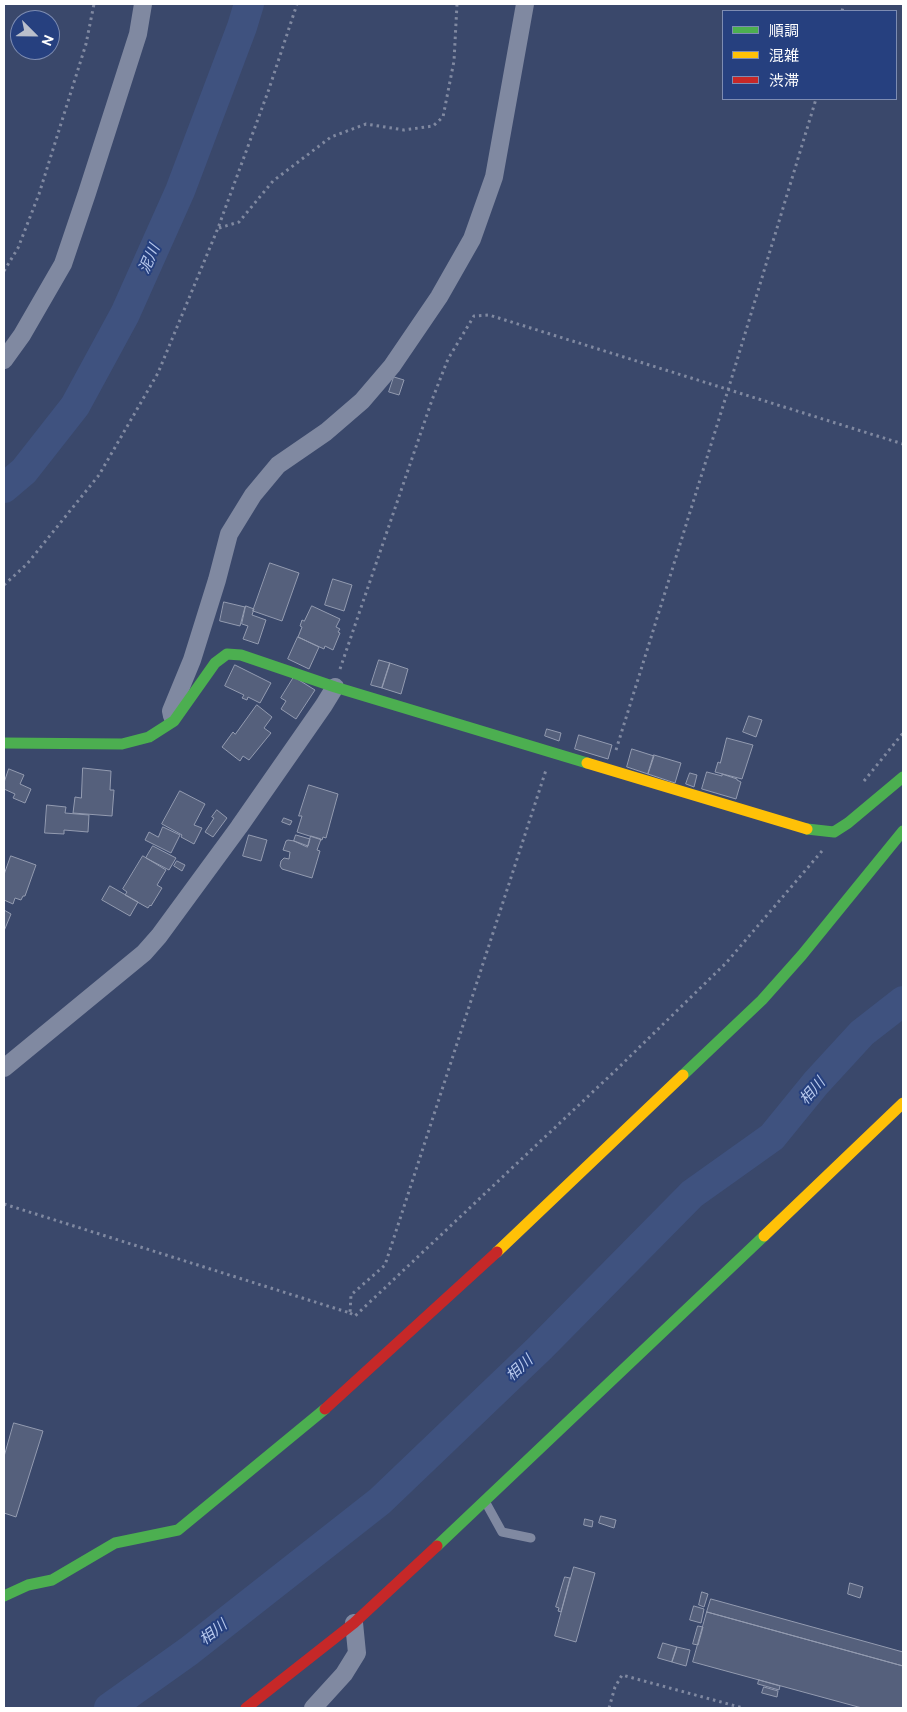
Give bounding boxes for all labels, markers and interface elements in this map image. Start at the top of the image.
north arrow [10,10,60,60]
legend [722,10,897,100]
text: 順調 [769,22,799,39]
text: N [38,33,57,48]
text: 混雑 [769,47,799,64]
text: 渋滞 [769,72,799,89]
water label: 泥川 [135,242,163,276]
water label: 相川 [795,1074,829,1108]
water label: 相川 [502,1351,536,1385]
water label: 相川 [196,1616,230,1648]

